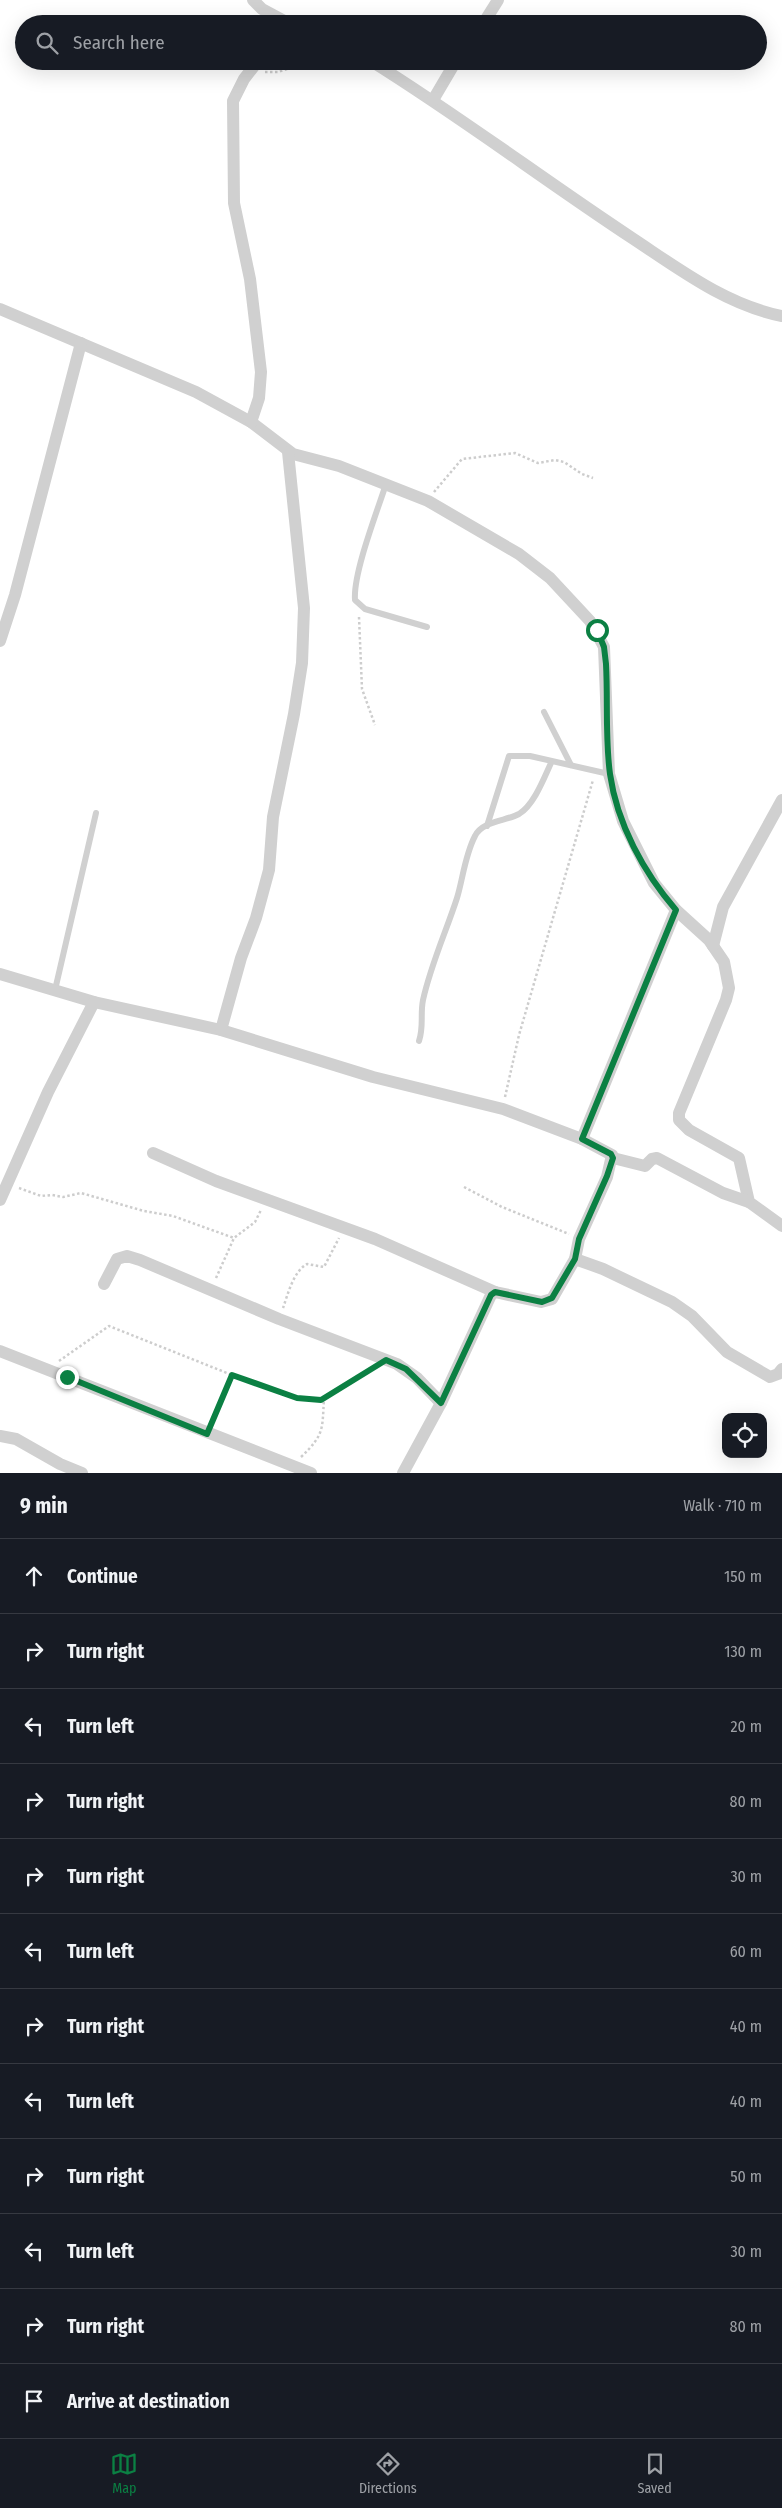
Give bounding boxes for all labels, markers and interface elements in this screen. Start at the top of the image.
search box [15,15,767,70]
icon: search [33,29,61,57]
text: Search here [73,31,165,54]
route start [586,619,609,642]
route end [56,1366,79,1389]
map controls [722,1413,767,1458]
button: locate [722,1413,767,1458]
text: 9 min [20,1493,68,1519]
text: Walk · 710 m [683,1496,762,1515]
icon: ahead [20,1562,48,1590]
text: Continue [67,1565,138,1588]
text: 150 m [724,1567,762,1586]
icon: right [20,1637,48,1665]
text: Turn right [67,1640,144,1663]
text: 130 m [724,1642,762,1661]
icon: left [20,1712,48,1740]
text: Turn left [67,1715,134,1738]
text: 20 m [731,1717,762,1736]
icon: right [20,1787,48,1815]
text: Turn right [67,1790,144,1813]
text: 80 m [730,1792,762,1811]
icon: right [20,1862,48,1890]
text: Turn right [67,1865,144,1888]
text: 30 m [730,1867,762,1886]
icon: left [20,1937,48,1965]
text: Turn left [67,1940,134,1963]
text: 60 m [730,1942,762,1961]
icon: right [20,2012,48,2040]
text: Turn right [67,2015,144,2038]
text: 40 m [730,2017,762,2036]
icon: left [20,2087,48,2115]
text: Turn left [67,2090,134,2113]
text: 40 m [730,2092,762,2111]
icon: right [20,2162,48,2190]
text: Turn right [67,2165,144,2188]
text: 50 m [730,2167,762,2186]
icon: left [20,2237,48,2265]
text: Turn left [67,2240,134,2263]
text: 30 m [730,2242,762,2261]
icon: right [20,2312,48,2340]
text: Turn right [67,2315,144,2338]
text: 80 m [730,2317,762,2336]
icon: arrive [20,2387,48,2415]
text: Arrive at destination [67,2390,230,2413]
tab: Map [110,2450,138,2497]
tab: Directions [359,2450,417,2497]
tab: Saved [637,2450,672,2497]

